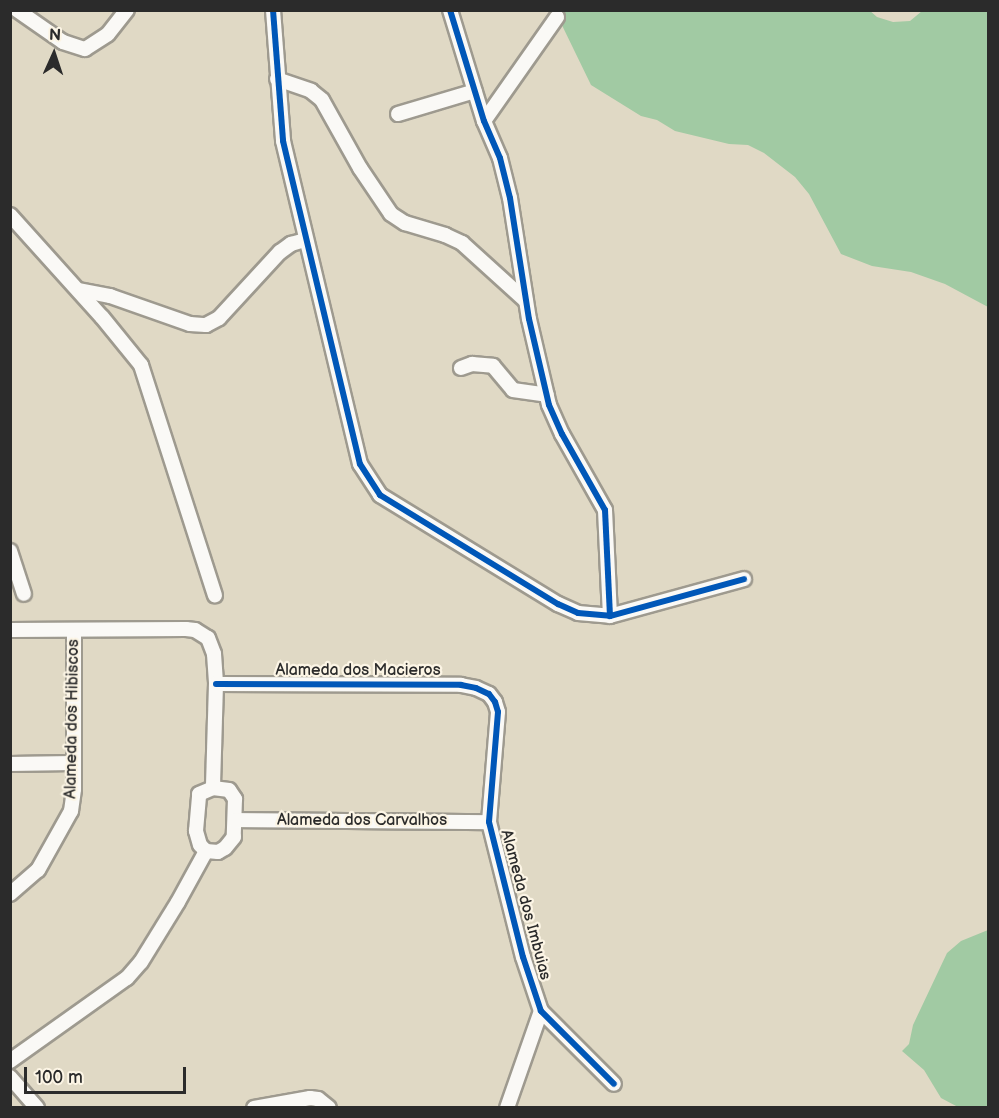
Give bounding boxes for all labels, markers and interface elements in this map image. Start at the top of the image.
north arrow [24,24,84,84]
text: N [48,26,61,45]
street label: Alameda dos Hibiscos [62,639,84,799]
street label: Alameda dos Macieros [275,661,441,681]
street label: Alameda dos Carvalhos [277,811,447,831]
street label: Alameda dos Imbuias [496,828,554,982]
scale bar [27,1055,189,1093]
text: 100 m [35,1067,83,1088]

